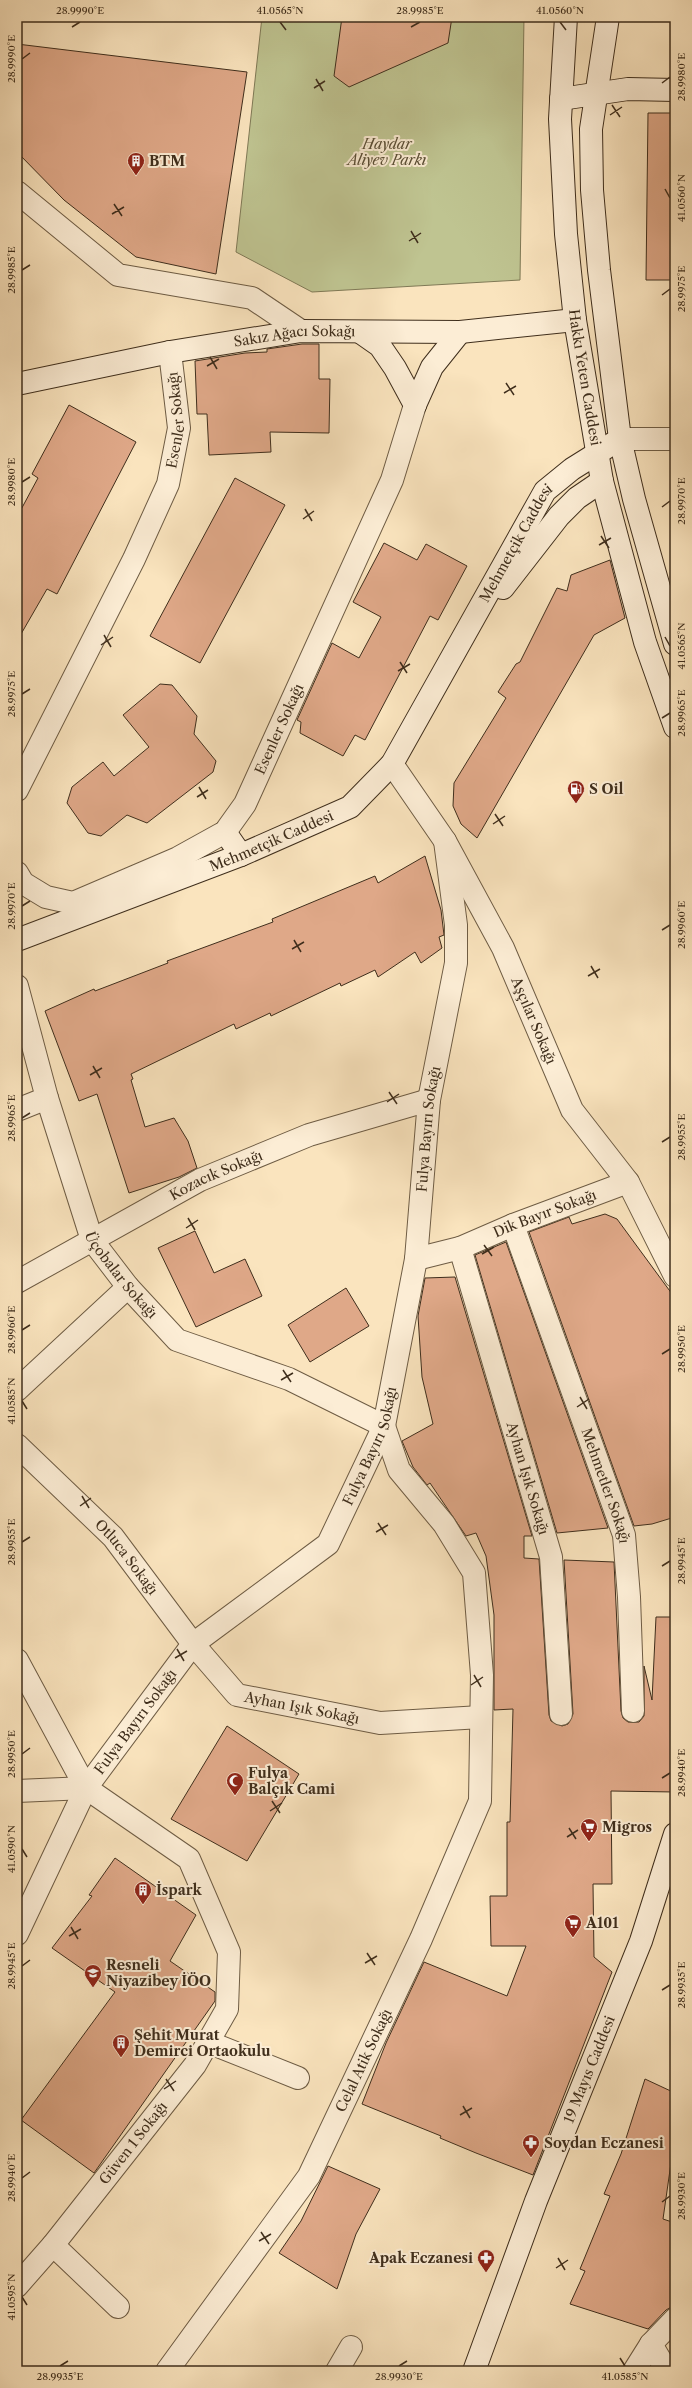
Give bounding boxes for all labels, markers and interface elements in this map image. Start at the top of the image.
text: 28.9990°E [56,4,104,17]
text: 41.0565°N [256,4,304,17]
text: 28.9985°E [396,4,444,17]
text: 41.0560°N [536,4,584,17]
text: 28.9990°E [5,35,18,83]
text: 28.9980°E [675,53,688,101]
park label: Haydar Aliyev Parkı [346,135,427,169]
building icon: BTM [126,151,146,176]
place label: BTM [149,152,185,170]
text: 41.0560°N [675,174,688,222]
text: 28.9985°E [5,246,18,294]
text: 28.9975°E [675,266,688,312]
street label: Hakkı Yeten Caddesi [565,308,605,447]
street label: Sakız Ağacı Sokağı [232,322,355,351]
street label: Esenler Sokağı [162,371,188,470]
text: 28.9980°E [5,458,18,506]
text: 28.9970°E [675,477,688,525]
street label: Mehmetçik Caddesi [475,480,556,606]
text: 41.0565°N [675,622,688,670]
text: 28.9975°E [5,671,18,717]
street label: Esenler Sokağı [251,681,307,777]
text: 28.9965°E [675,689,688,737]
fuel station icon: S Oil [566,779,586,804]
place label: S Oil [589,780,623,798]
street label: Mehmetçik Caddesi [207,806,336,875]
text: 28.9970°E [5,882,18,930]
text: 28.9960°E [675,901,688,949]
street label: Aşçılar Sokağı [507,973,560,1067]
street label: Fulya Bayırı Sokağı [413,1065,444,1193]
text: 28.9965°E [5,1094,18,1142]
text: 28.9955°E [675,1113,688,1160]
street label: Kozacık Sokağı [166,1146,265,1204]
street label: Dik Bayır Sokağı [490,1186,599,1241]
street label: Üçobalar Sokağı [81,1229,161,1322]
text: 28.9960°E [5,1306,18,1354]
text: 28.9950°E [675,1325,688,1373]
text: 41.0585°N [5,1377,18,1425]
street label: Fulya Bayırı Sokağı [339,1385,400,1508]
street label: Ayhan Işık Sokağı [502,1419,553,1537]
street label: Mehmetler Sokağı [577,1426,634,1544]
street label: Otluca Sokağı [91,1515,162,1598]
text: 28.9955°E [5,1518,18,1565]
text: 28.9945°E [675,1537,688,1585]
street label: Fulya Bayırı Sokağı [90,1666,180,1778]
street label: Ayhan Işık Sokağı [242,1687,361,1728]
text: 28.9950°E [5,1730,18,1778]
text: 28.9940°E [675,1749,688,1797]
place label: Fulya Balçık Cami [248,1764,335,1798]
mosque icon: Fulya Balçık Cami [225,1771,245,1796]
supermarket icon: Migros [579,1817,599,1842]
place label: Migros [602,1818,652,1836]
text: 41.0590°N [5,1825,18,1873]
building icon: İspark [133,1880,153,1905]
place label: İspark [156,1881,203,1899]
supermarket icon: A101 [563,1913,583,1938]
place label: A101 [585,1914,619,1932]
text: 28.9945°E [5,1942,18,1990]
place label: Resneli Niyazibey İÖO [106,1956,211,1990]
text: 28.9935°E [675,1961,688,2008]
school or university icon: Resneli Niyazibey İÖO [83,1963,103,1988]
street label: Celal Atik Sokağı [331,2006,396,2115]
street label: 19 Mayıs Caddesi [559,2013,619,2126]
place label: Şehit Murat Demirci Ortaokulu [134,2026,271,2060]
building icon: Şehit Murat Demirci Ortaokulu [111,2033,131,2058]
street label: Güven 1 Sokağı [95,2098,171,2188]
pharmacy icon: Soydan Eczanesi [521,2133,541,2158]
place label: Soydan Eczanesi [544,2134,664,2152]
text: 28.9940°E [5,2154,18,2202]
text: 28.9930°E [675,2172,688,2220]
pharmacy icon: Apak Eczanesi [476,2248,496,2273]
place label: Apak Eczanesi [368,2249,473,2267]
text: 41.0595°N [5,2273,18,2321]
text: 28.9935°E [37,2370,84,2383]
text: 28.9930°E [375,2370,423,2383]
text: 41.0585°N [601,2370,649,2383]

